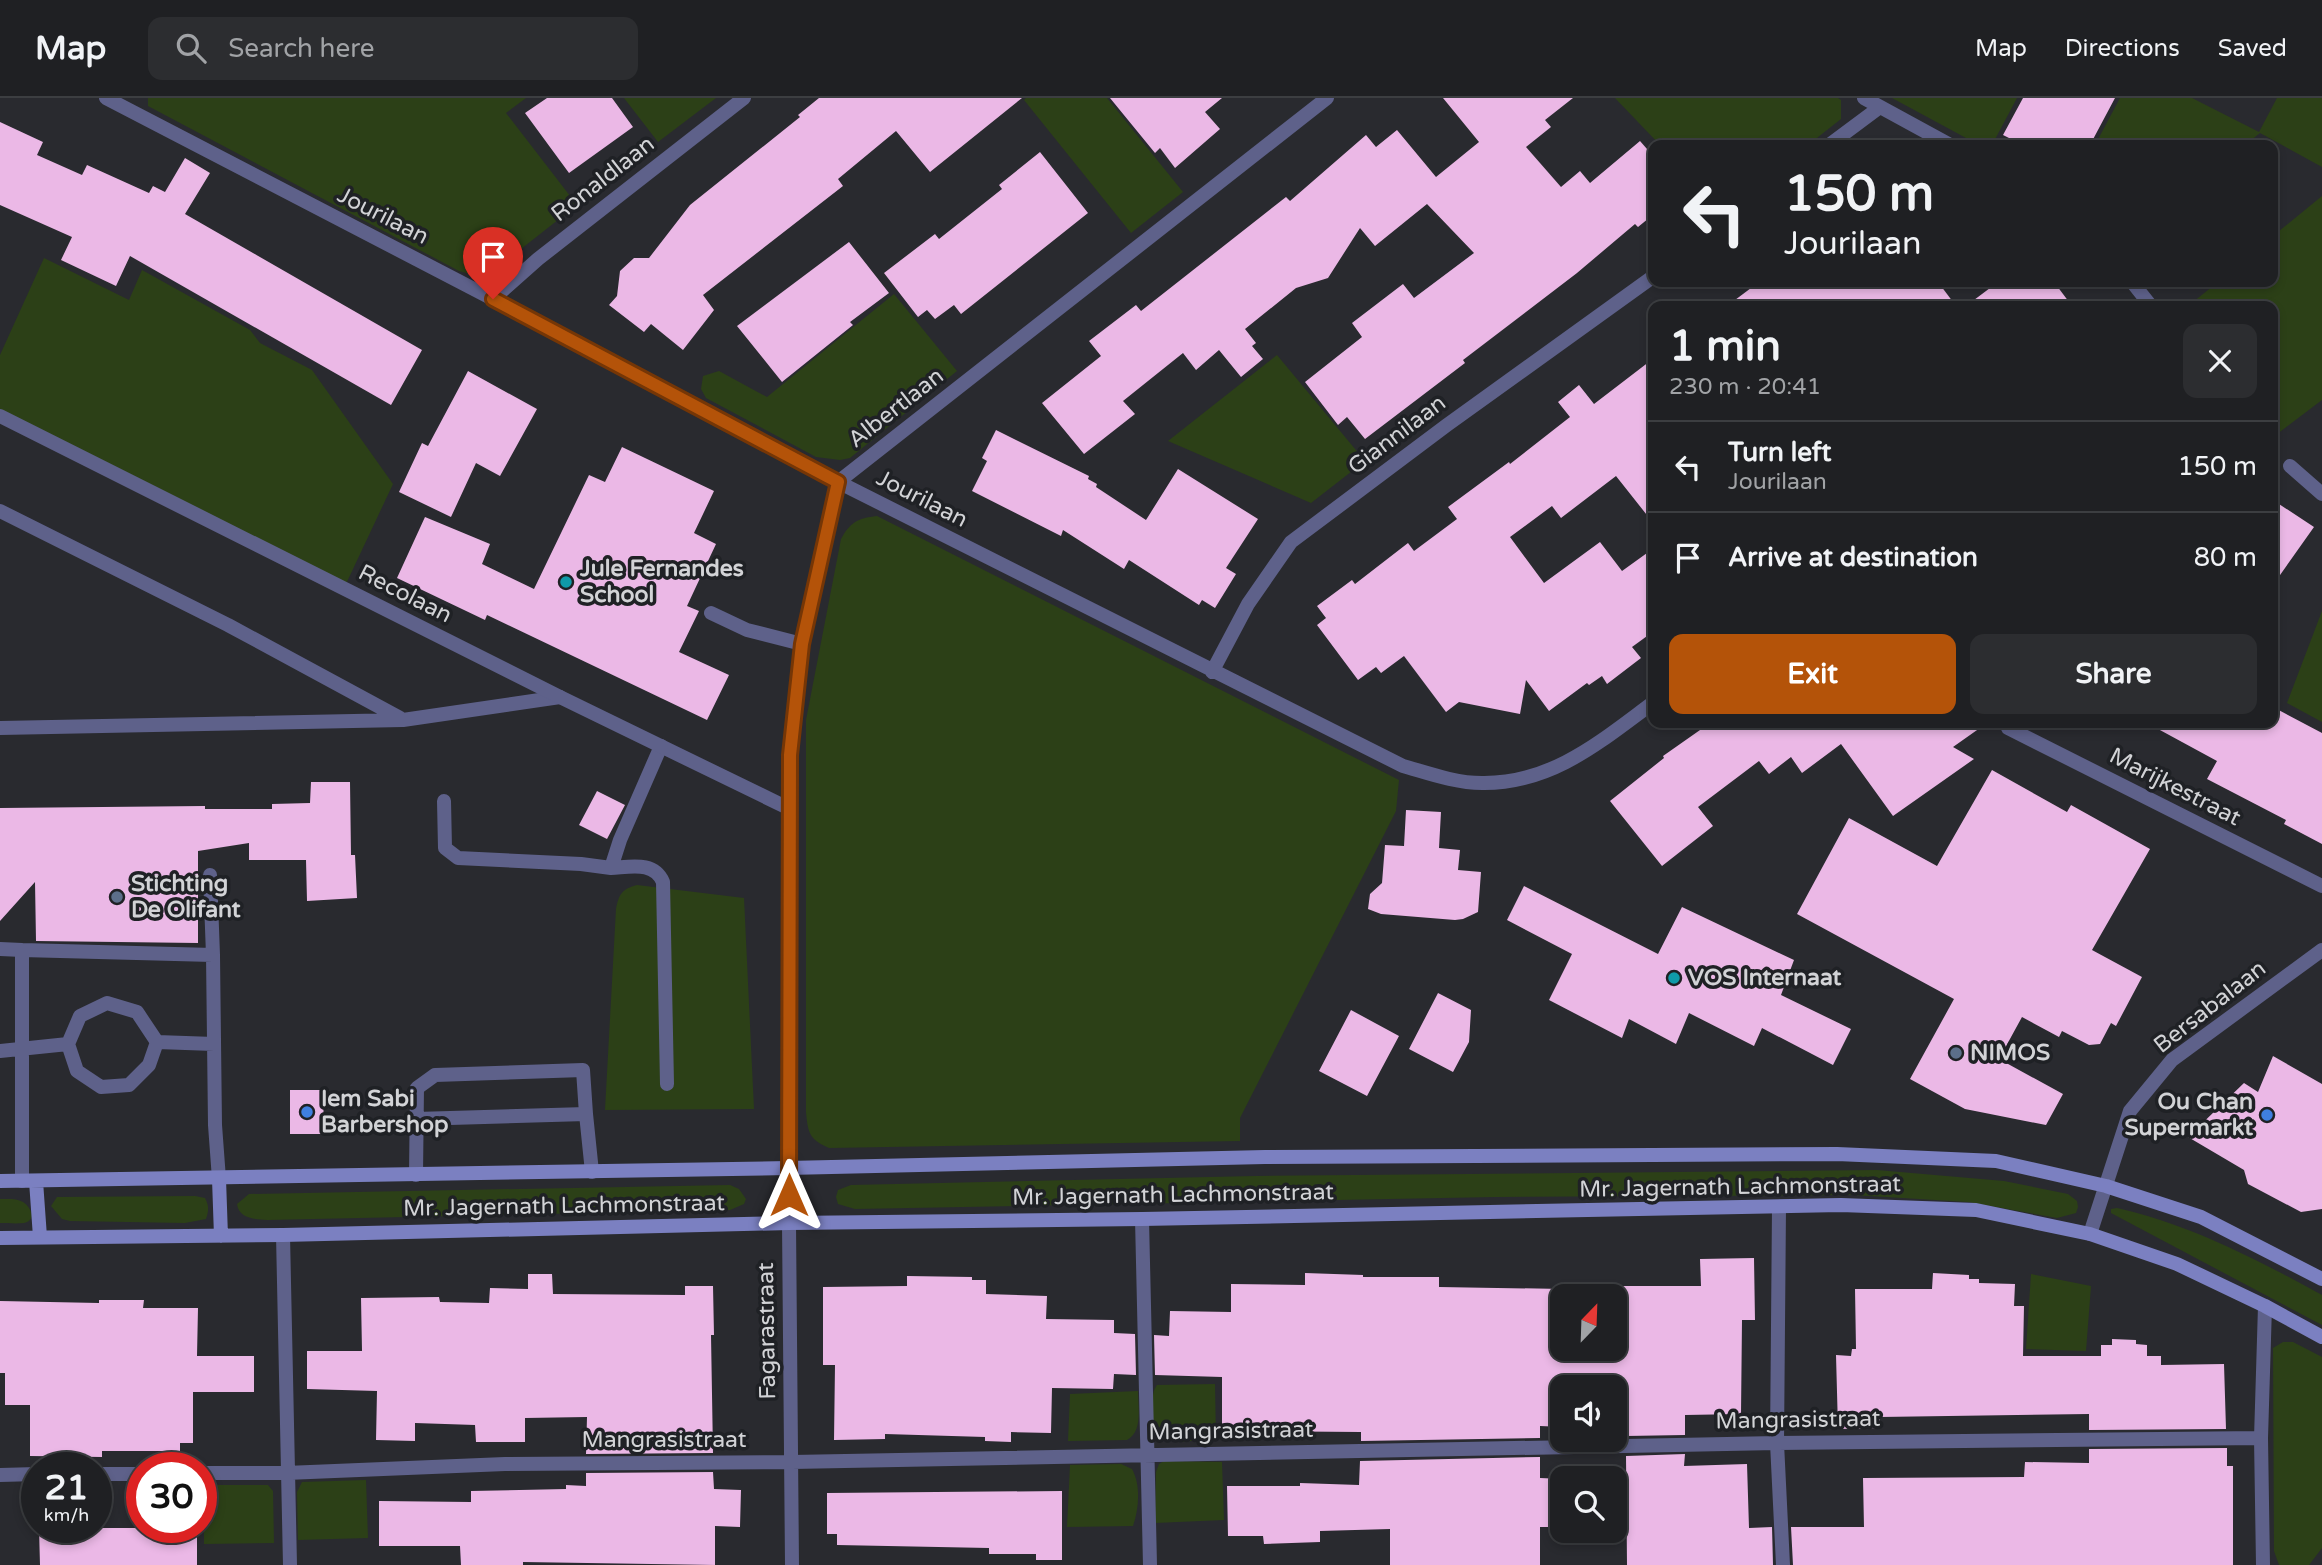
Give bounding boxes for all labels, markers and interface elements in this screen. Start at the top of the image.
search box [148,17,638,80]
text: Map [35,29,106,68]
icon: search [172,29,210,67]
text: Search here [228,33,374,64]
text: Map [1975,34,2027,63]
text: Directions [2065,34,2180,63]
text: Saved [2218,34,2287,63]
street label: Ronaldlaan [546,130,660,228]
text: 150 m [1784,165,1934,224]
icon: left [1669,168,1760,259]
street label: Jourilaan [333,181,433,251]
text: Jourilaan [1784,225,1922,263]
pin [463,227,523,299]
icon: arrive [474,238,512,276]
text: 1 min [1669,321,1781,372]
button: close [2183,324,2257,398]
street label: Albertlaan [843,362,949,454]
text: 230 m · 20:41 [1669,373,1821,401]
street label: Giannilaan [1342,389,1452,481]
text: Turn left [1728,437,1831,468]
icon: left [1669,448,1707,486]
text: 150 m [2177,451,2257,482]
street label: Jourilaan [872,464,972,534]
text: Jourilaan [1728,468,1827,496]
icon: arrive [1669,539,1707,577]
text: Arrive at destination [1728,542,1978,573]
text: 80 m [2194,542,2257,573]
place label: Jule Fernandes School [579,555,744,609]
street label: Recolaan [354,559,456,629]
marker: Jule Fernandes School [558,574,574,590]
button: Exit [1669,634,1956,714]
button: Share [1970,634,2257,714]
street label: Marijkestraat [2105,742,2246,832]
place label: Stichting De Olifant [131,870,241,924]
marker: Stichting De Olifant [109,889,125,905]
street label: Bersabalaan [2148,955,2272,1059]
place label: VOS Internaat [1688,964,1842,992]
marker: VOS Internaat [1666,970,1682,986]
place label: NIMOS [1970,1039,2050,1067]
marker: NIMOS [1948,1045,1964,1061]
place label: Iem Sabi Barbershop [321,1085,449,1139]
place label: Ou Chan Supermarkt [2125,1088,2253,1142]
marker: Iem Sabi Barbershop [299,1104,315,1120]
marker: Ou Chan Supermarkt [2259,1107,2275,1123]
position arrow [752,1158,826,1232]
street label: Mr. Jagernath Lachmonstraat [1579,1170,1901,1204]
street label: Mr. Jagernath Lachmonstraat [1012,1178,1334,1212]
street label: Mr. Jagernath Lachmonstraat [403,1189,725,1223]
street label: Fagarastraat [752,1262,782,1400]
north arrow [1550,1284,1628,1362]
map controls [1550,1284,1627,1543]
button: sound [1550,1375,1627,1452]
street label: Mangrasistraat [1715,1405,1881,1435]
street label: Mangrasistraat [1148,1416,1314,1446]
street label: Mangrasistraat [581,1426,747,1454]
speed limit sign: 30 [126,1452,217,1543]
button: search [1550,1466,1627,1543]
text: 21 [45,1467,88,1509]
text: km/h [44,1504,89,1526]

